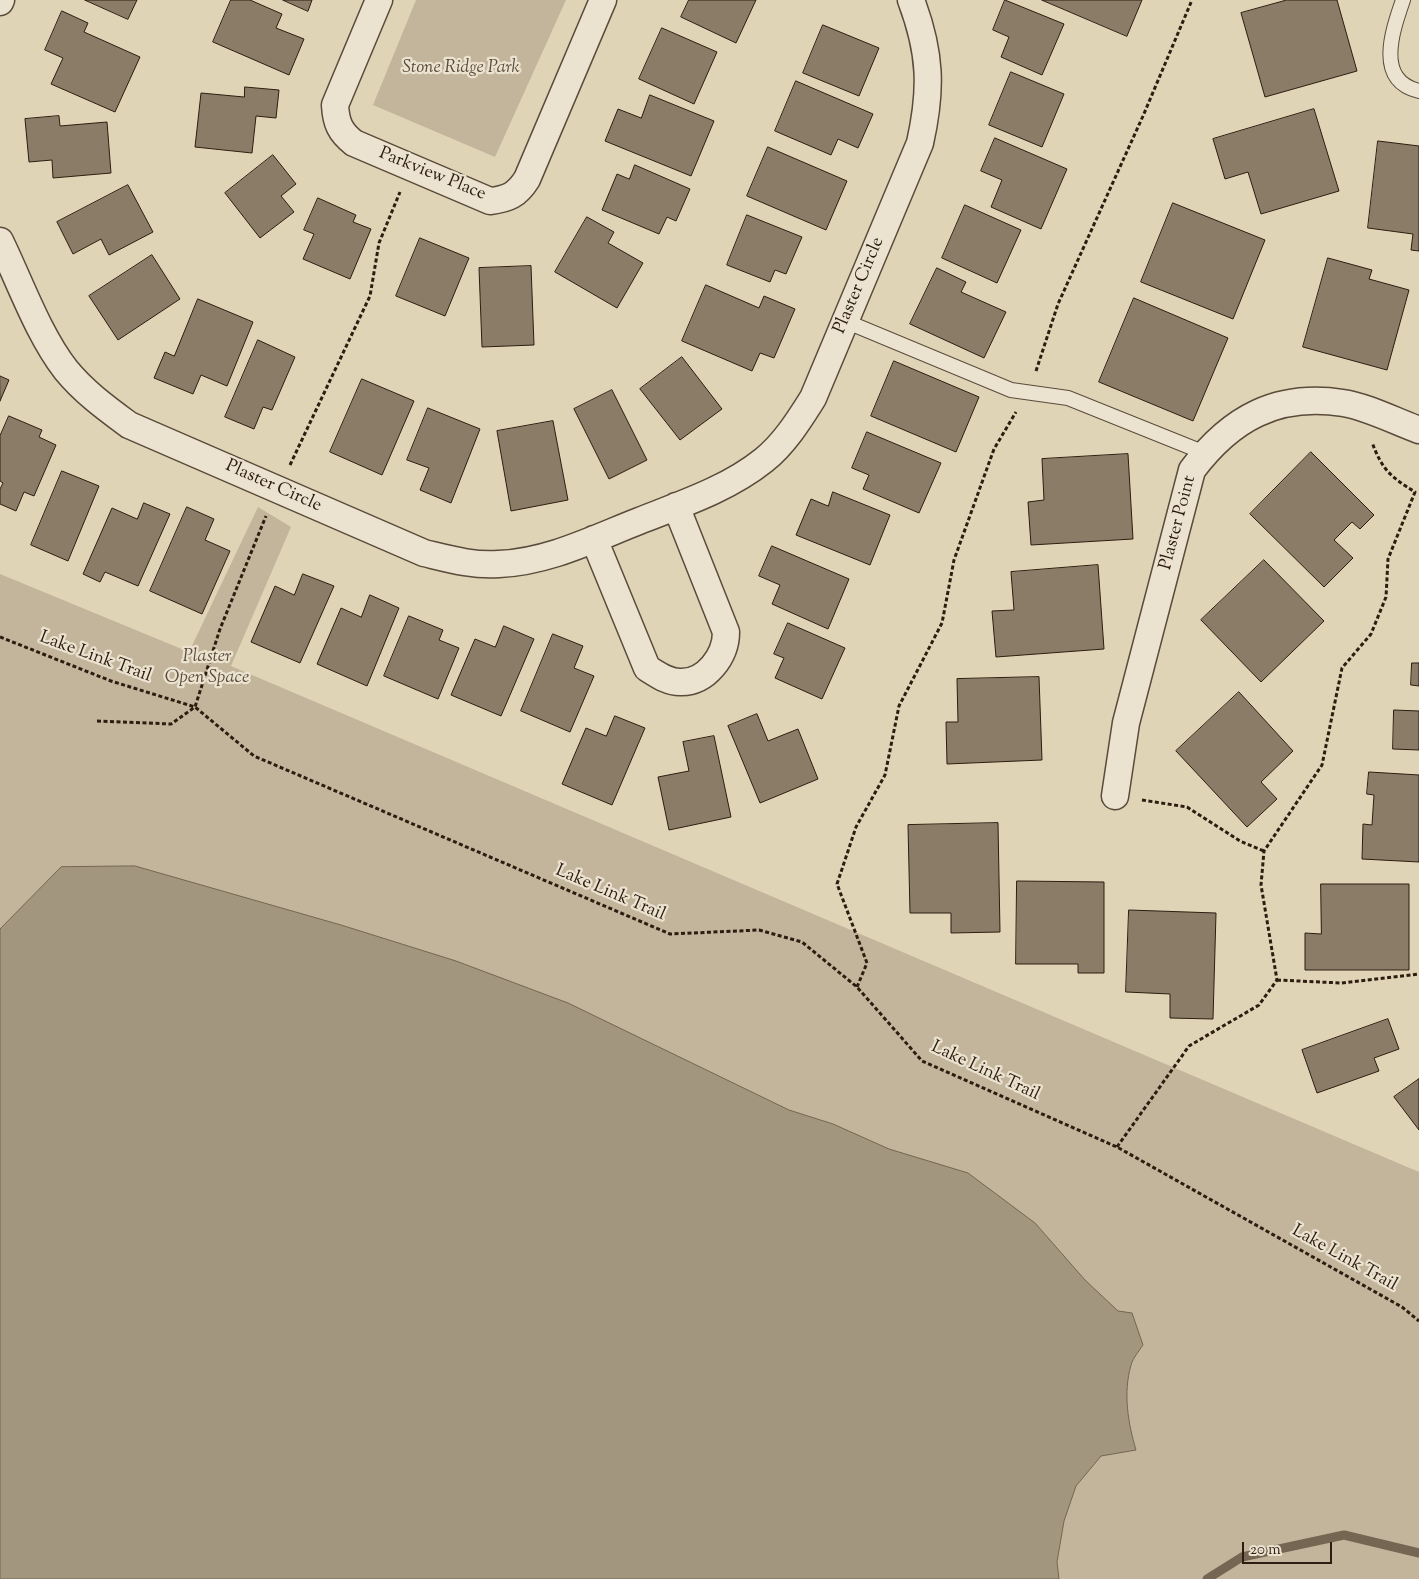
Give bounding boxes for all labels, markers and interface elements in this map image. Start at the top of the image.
park label: Stone Ridge Park [402,58,520,80]
street label: Parkview Place [375,144,489,206]
street label: Plaster Circle [830,234,890,338]
street label: Plaster Circle [222,456,324,518]
street label: Plaster Point [1156,474,1202,572]
street label: Lake Link Trail [36,628,154,688]
park label: Plaster Open Space [165,647,249,690]
street label: Lake Link Trail [552,861,668,927]
street label: Lake Link Trail [927,1037,1043,1107]
street label: Lake Link Trail [1287,1221,1401,1297]
scale bar [1244,1532,1334,1564]
text: 20 m [1250,1540,1281,1561]

